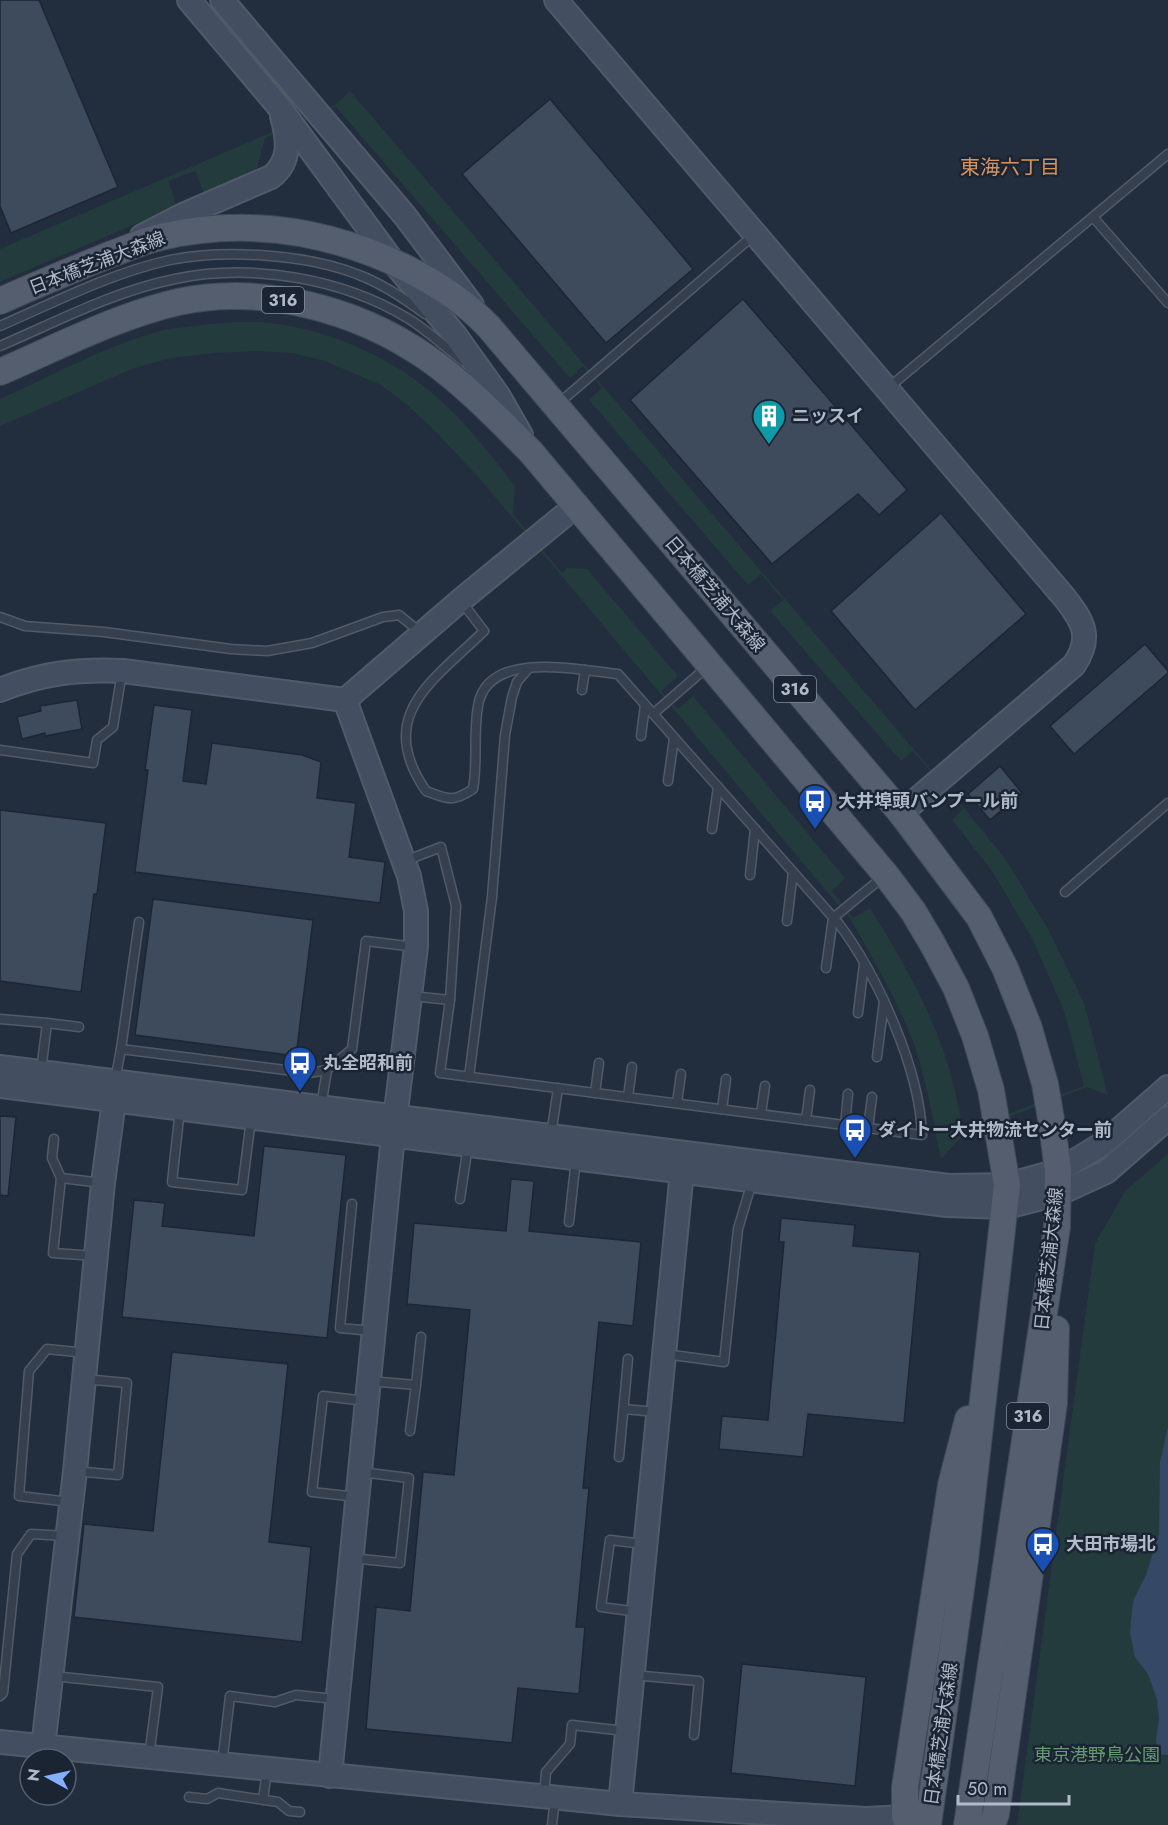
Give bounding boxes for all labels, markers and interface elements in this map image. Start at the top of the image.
district label: 東海六丁目 [960,153,1060,182]
street label: 日本橋芝浦大森線 [25,225,169,301]
road number: 316 [262,287,304,313]
building icon: ニッスイ [751,398,787,445]
place label: ニッスイ [792,403,864,429]
street label: 日本橋芝浦大森線 [659,530,771,658]
road number: 316 [774,676,816,702]
bus stop icon: 大井埠頭バンプール前 [797,783,833,830]
place label: 大井埠頭バンプール前 [838,788,1018,814]
bus stop icon: 丸全昭和前 [282,1045,318,1092]
place label: 丸全昭和前 [323,1050,413,1076]
bus stop icon: ダイトー大井物流センター前 [837,1112,873,1159]
place label: ダイトー大井物流センター前 [878,1117,1112,1143]
street label: 日本橋芝浦大森線 [1029,1186,1069,1332]
road number: 316 [1007,1403,1049,1429]
bus stop icon: 大田市場北 [1025,1526,1061,1573]
place label: 大田市場北 [1066,1531,1156,1557]
street label: 日本橋芝浦大森線 [918,1661,964,1807]
park label: 東京港野鳥公園 [1034,1742,1160,1768]
north arrow [18,1747,78,1807]
text: N [21,1767,46,1783]
scale bar [958,1768,1069,1806]
text: 50 m [967,1776,1007,1802]

